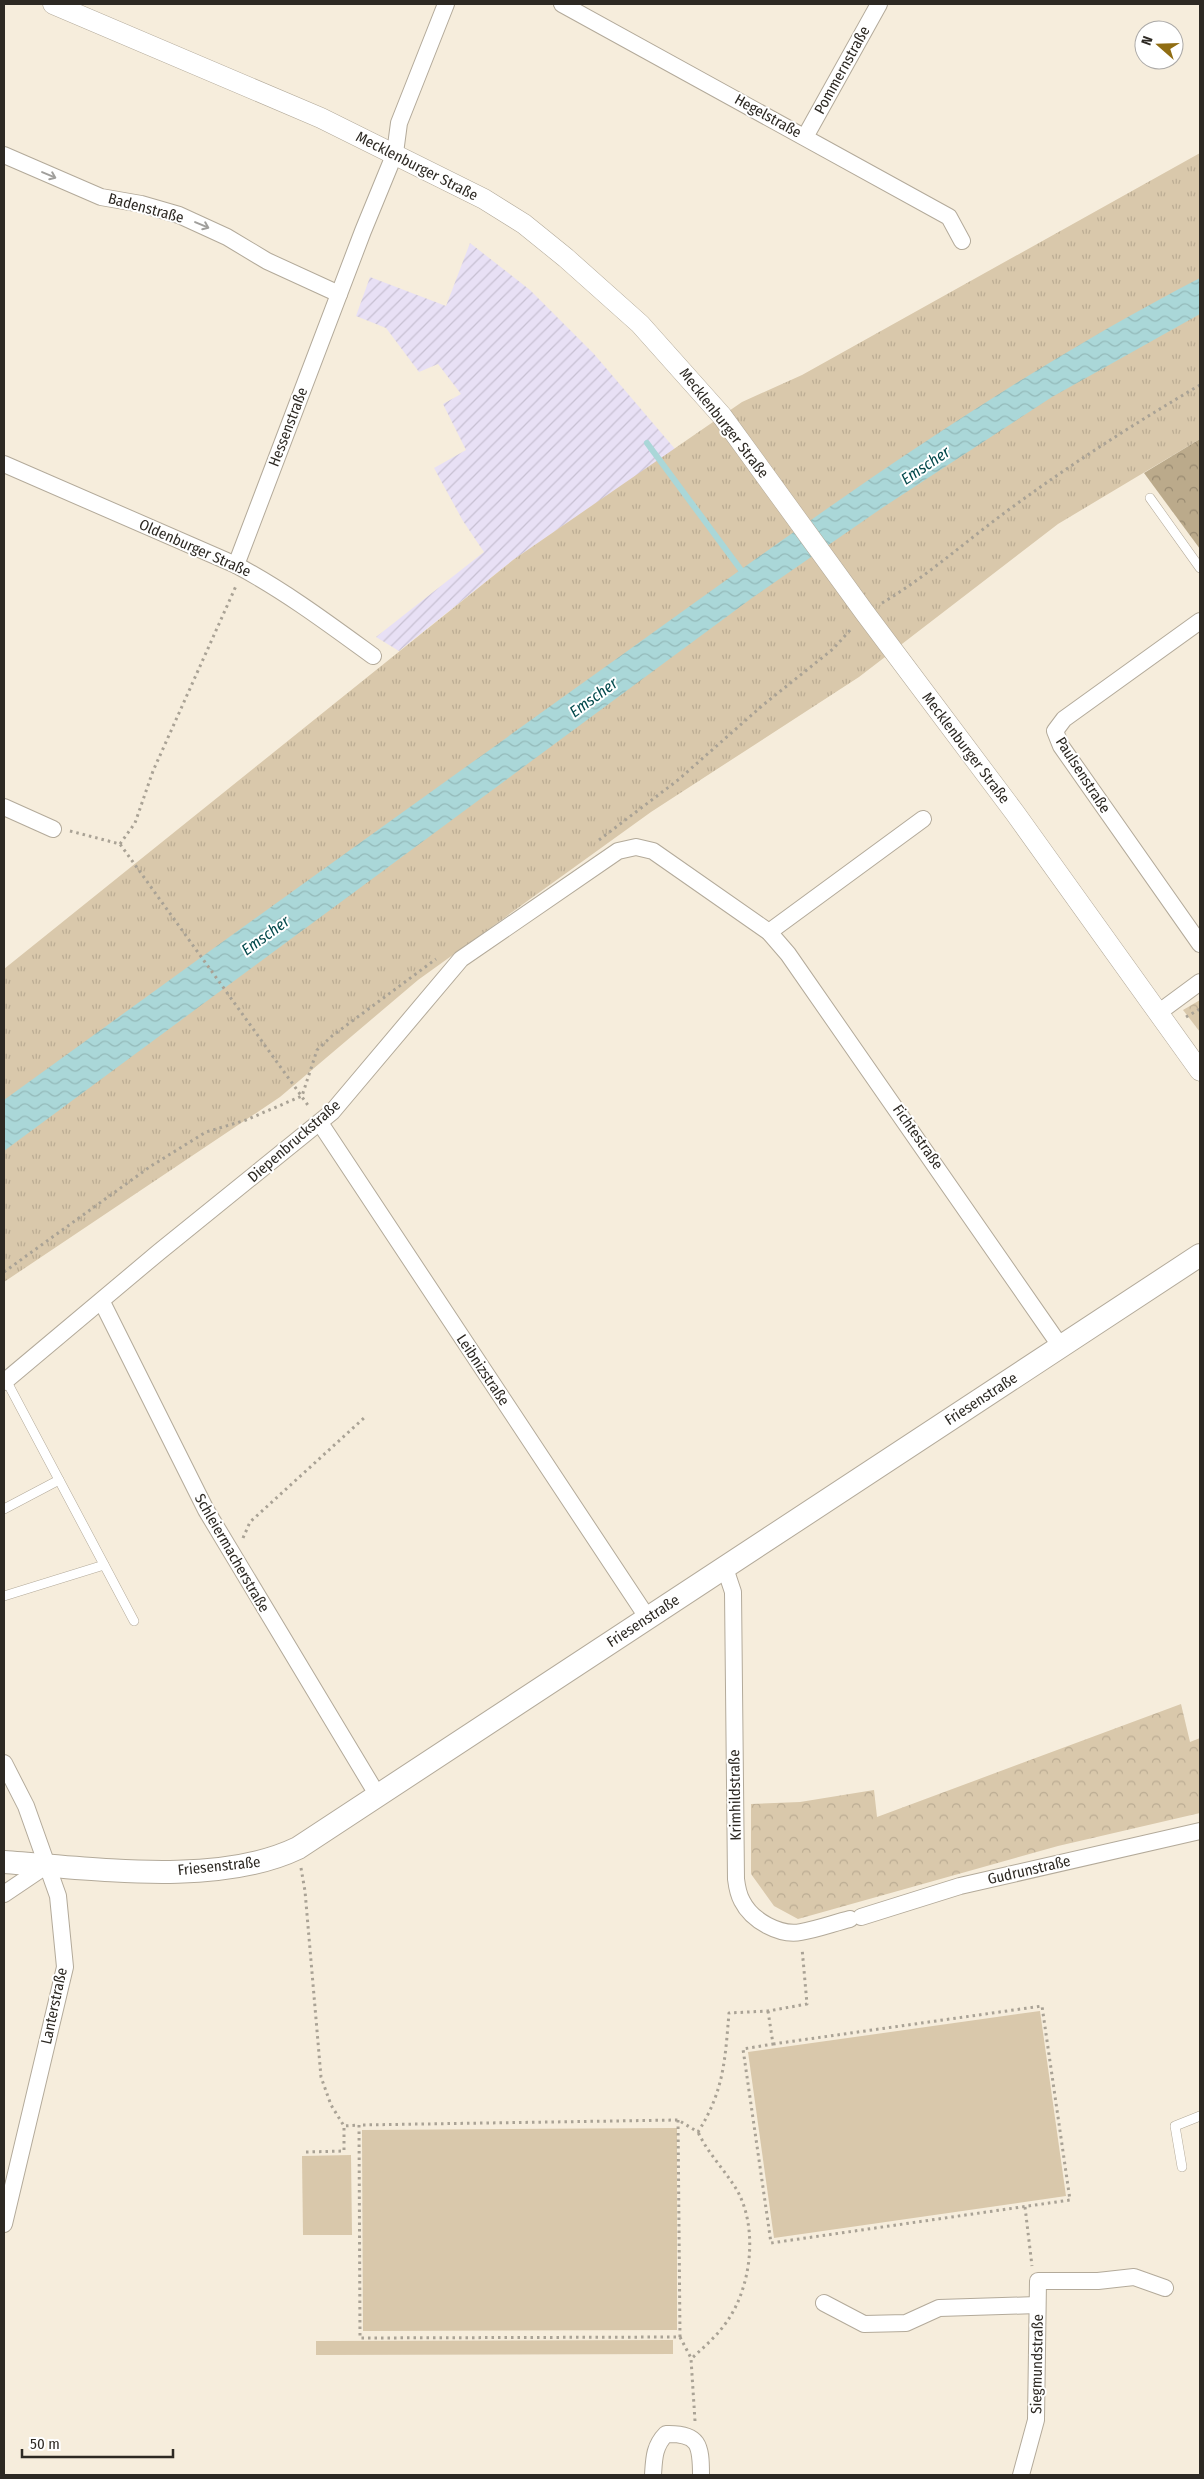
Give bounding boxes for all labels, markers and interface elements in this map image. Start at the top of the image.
north arrow [1134,20,1184,70]
street label: Pommernstraße [810,23,874,117]
text: N [1138,34,1157,48]
street label: Hegelstraße [731,90,805,142]
street label: Mecklenburger Straße [353,127,481,205]
one-way arrow [41,171,56,180]
street label: Badenstraße [106,189,186,227]
one-way arrow [194,220,209,230]
street label: Mecklenburger Straße [676,364,772,482]
street label: Hessenstraße [265,385,311,469]
water label: Emscher [897,442,954,489]
street label: Oldenburger Straße [136,515,254,581]
water label: Emscher [566,673,621,721]
street label: Mecklenburger Straße [918,689,1014,807]
street label: Paulsenstraße [1052,734,1114,816]
water label: Emscher [238,911,293,959]
street label: Diepenbruckstraße [244,1096,344,1186]
street label: Fichtestraße [889,1101,947,1173]
street label: Leibnizstraße [453,1331,513,1409]
street label: Friesenstraße [941,1369,1021,1429]
street label: Schleiermacherstraße [191,1490,273,1616]
street label: Friesenstraße [603,1591,683,1651]
street label: Krimhildstraße [725,1749,745,1841]
street label: Gudrunstraße [986,1852,1072,1888]
street label: Friesenstraße [177,1853,261,1879]
street label: Lanterstraße [37,1966,71,2046]
street label: Siegmundstraße [1027,2314,1047,2414]
scale bar [22,2426,174,2458]
text: 50 m [30,2435,60,2453]

